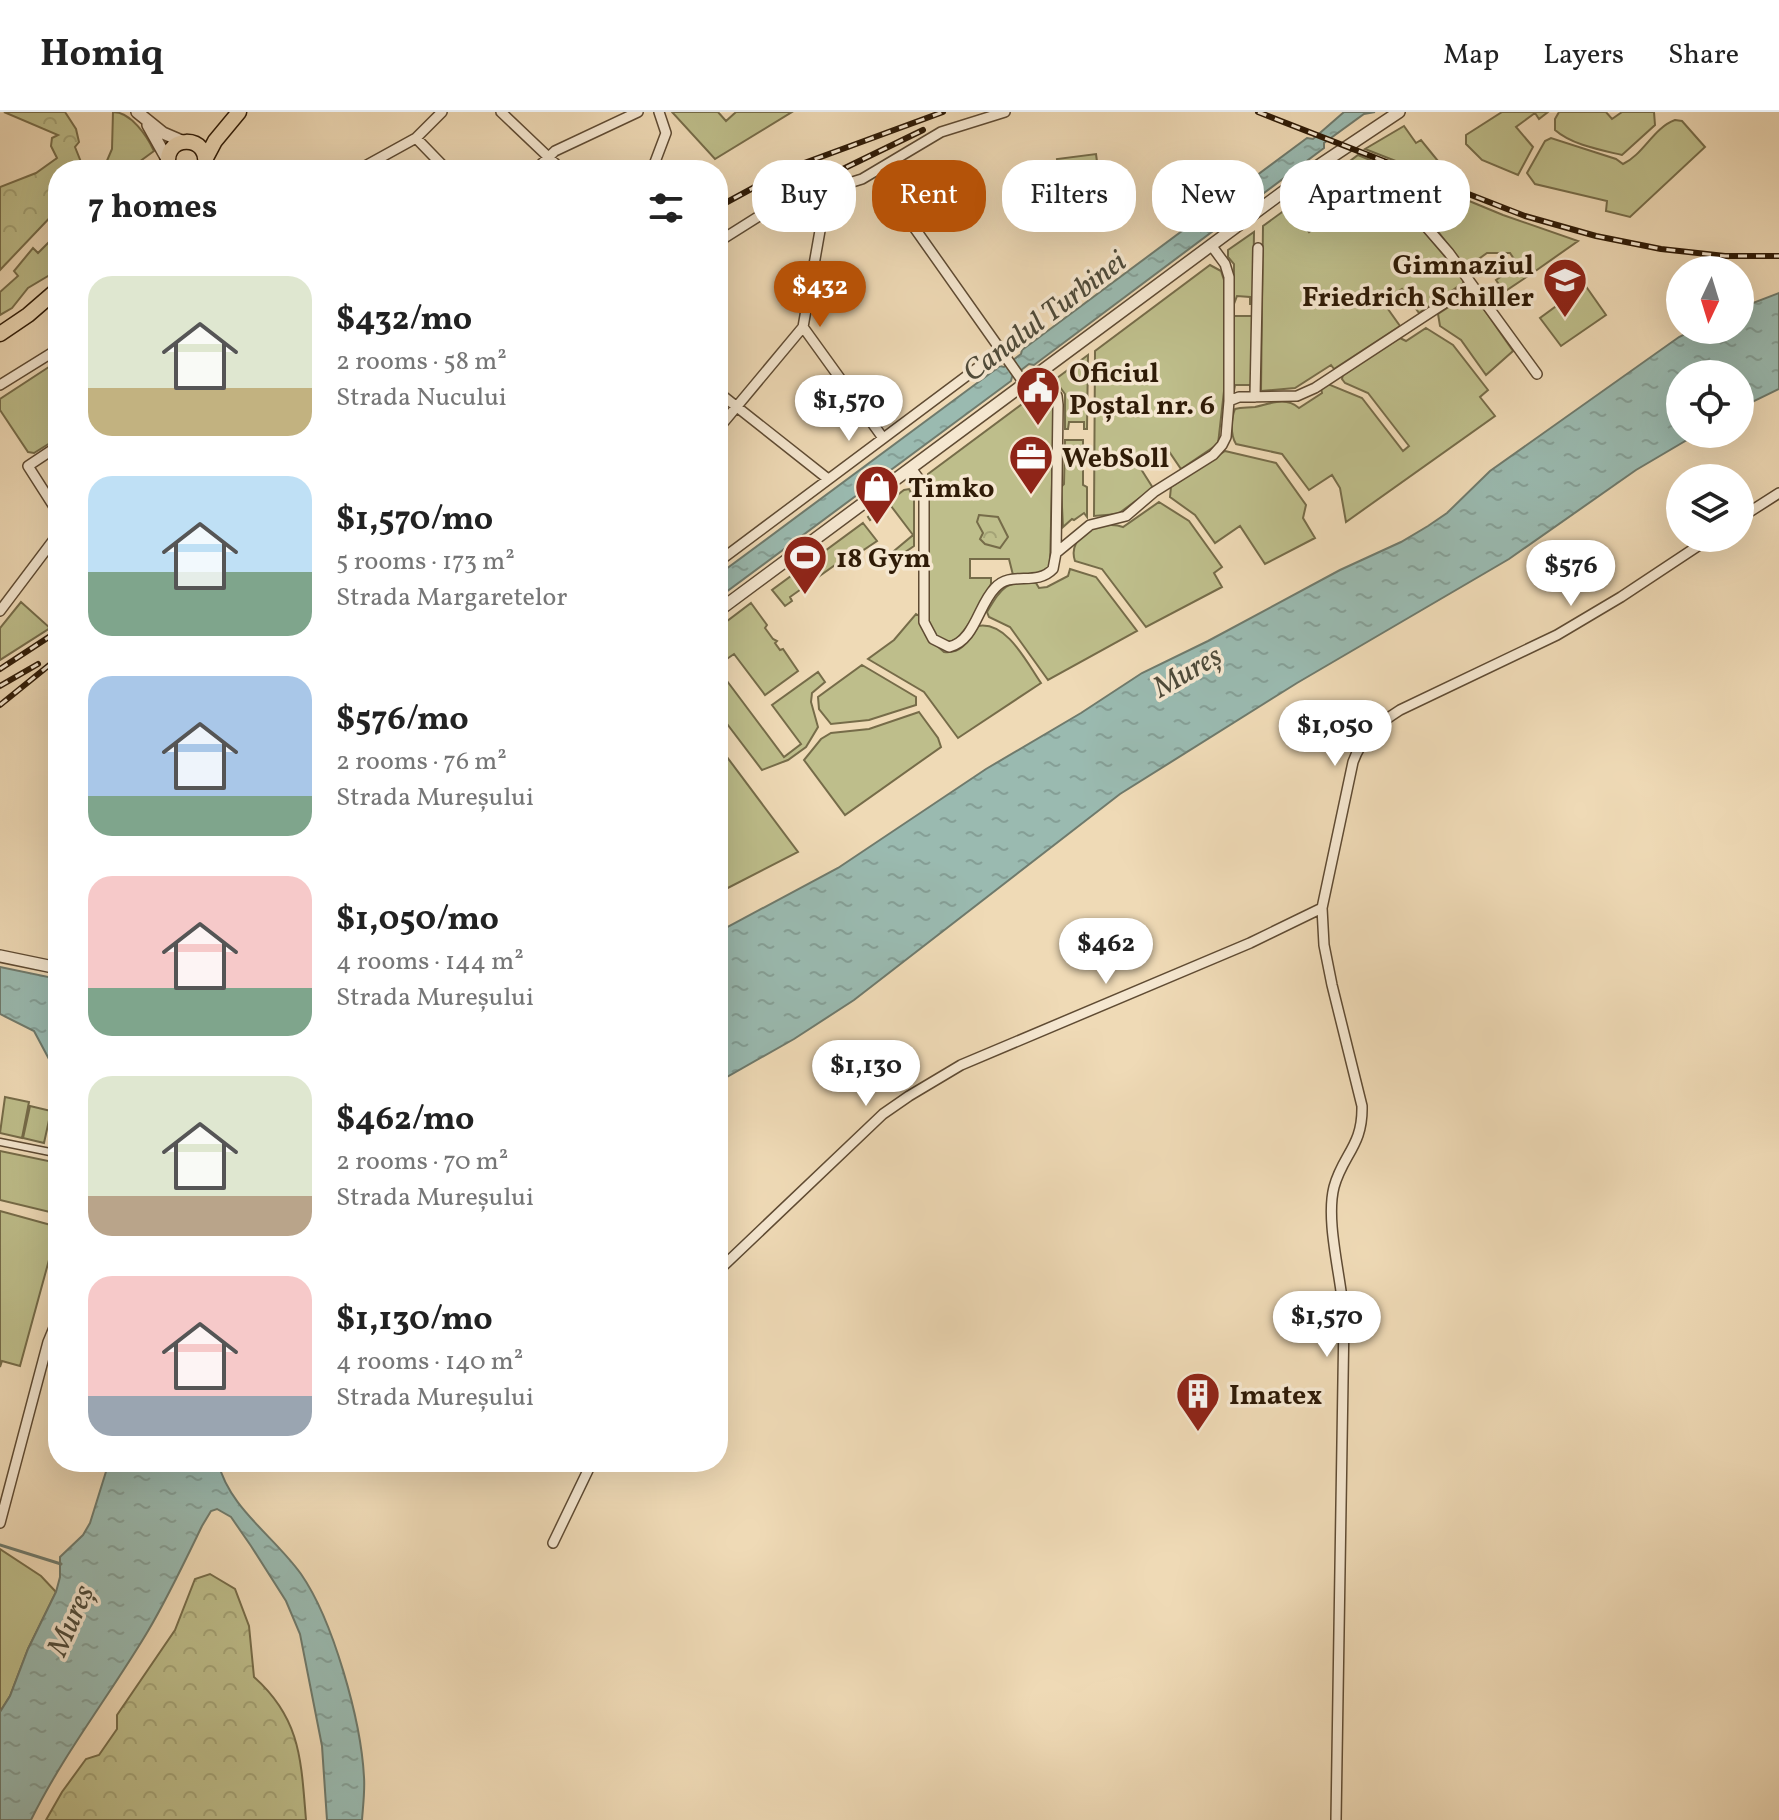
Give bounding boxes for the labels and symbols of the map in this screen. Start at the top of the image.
water label: Canalul Turbinei [955,242,1136,393]
place label: Gimnaziul Friedrich Schiller [1302,247,1534,318]
school or university icon: Gimnaziul Friedrich Schiller [1541,256,1589,319]
north arrow [1666,256,1754,344]
pin: $432 [773,261,867,329]
place label: Oficiul Poștal nr. 6 [1069,355,1215,426]
public building icon: Oficiul Poștal nr. 6 [1014,364,1062,427]
pin: $1,570 [784,375,914,443]
office icon: WebSoll [1007,433,1055,496]
place label: WebSoll [1062,440,1169,479]
shop icon: Timko [853,463,901,526]
place label: Timko [908,470,994,509]
sports icon: 18 Gym [781,533,829,596]
place label: 18 Gym [836,540,931,579]
pin: $576 [1524,540,1618,608]
water label: Mureș [1145,636,1230,710]
pin: $1,050 [1270,700,1400,768]
pin: $462 [1059,918,1153,986]
pin: $1,130 [801,1040,931,1108]
pin: $1,570 [1262,1291,1392,1359]
building icon: Imatex [1174,1370,1222,1433]
place label: Imatex [1229,1377,1322,1416]
water label: Mureș [37,1579,106,1664]

